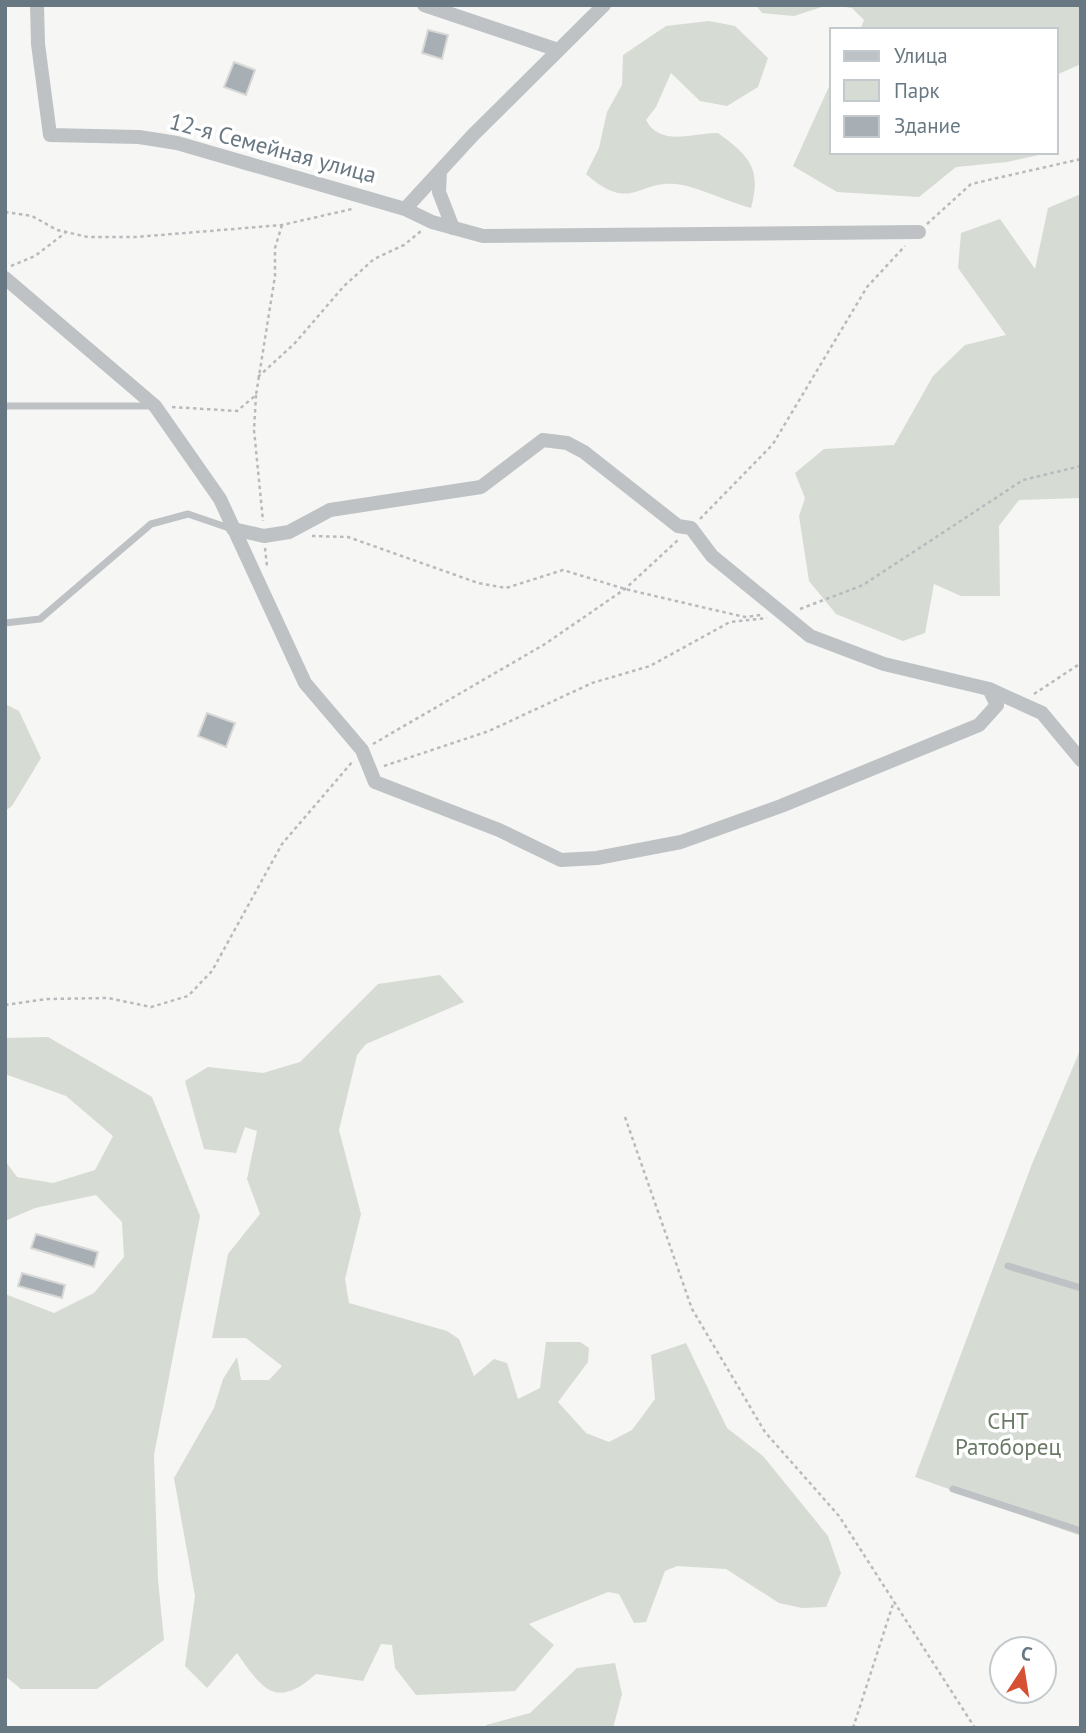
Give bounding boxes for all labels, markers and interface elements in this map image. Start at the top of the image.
legend [830,28,1058,154]
text: Улица [894,42,948,69]
text: Парк [894,77,940,104]
street label: 12-я Семейная улица [167,106,380,189]
text: Здание [894,112,961,139]
park label: СНТ Ратоборец [955,1406,1061,1461]
north arrow [988,1635,1058,1705]
text: С [1019,1641,1035,1666]

